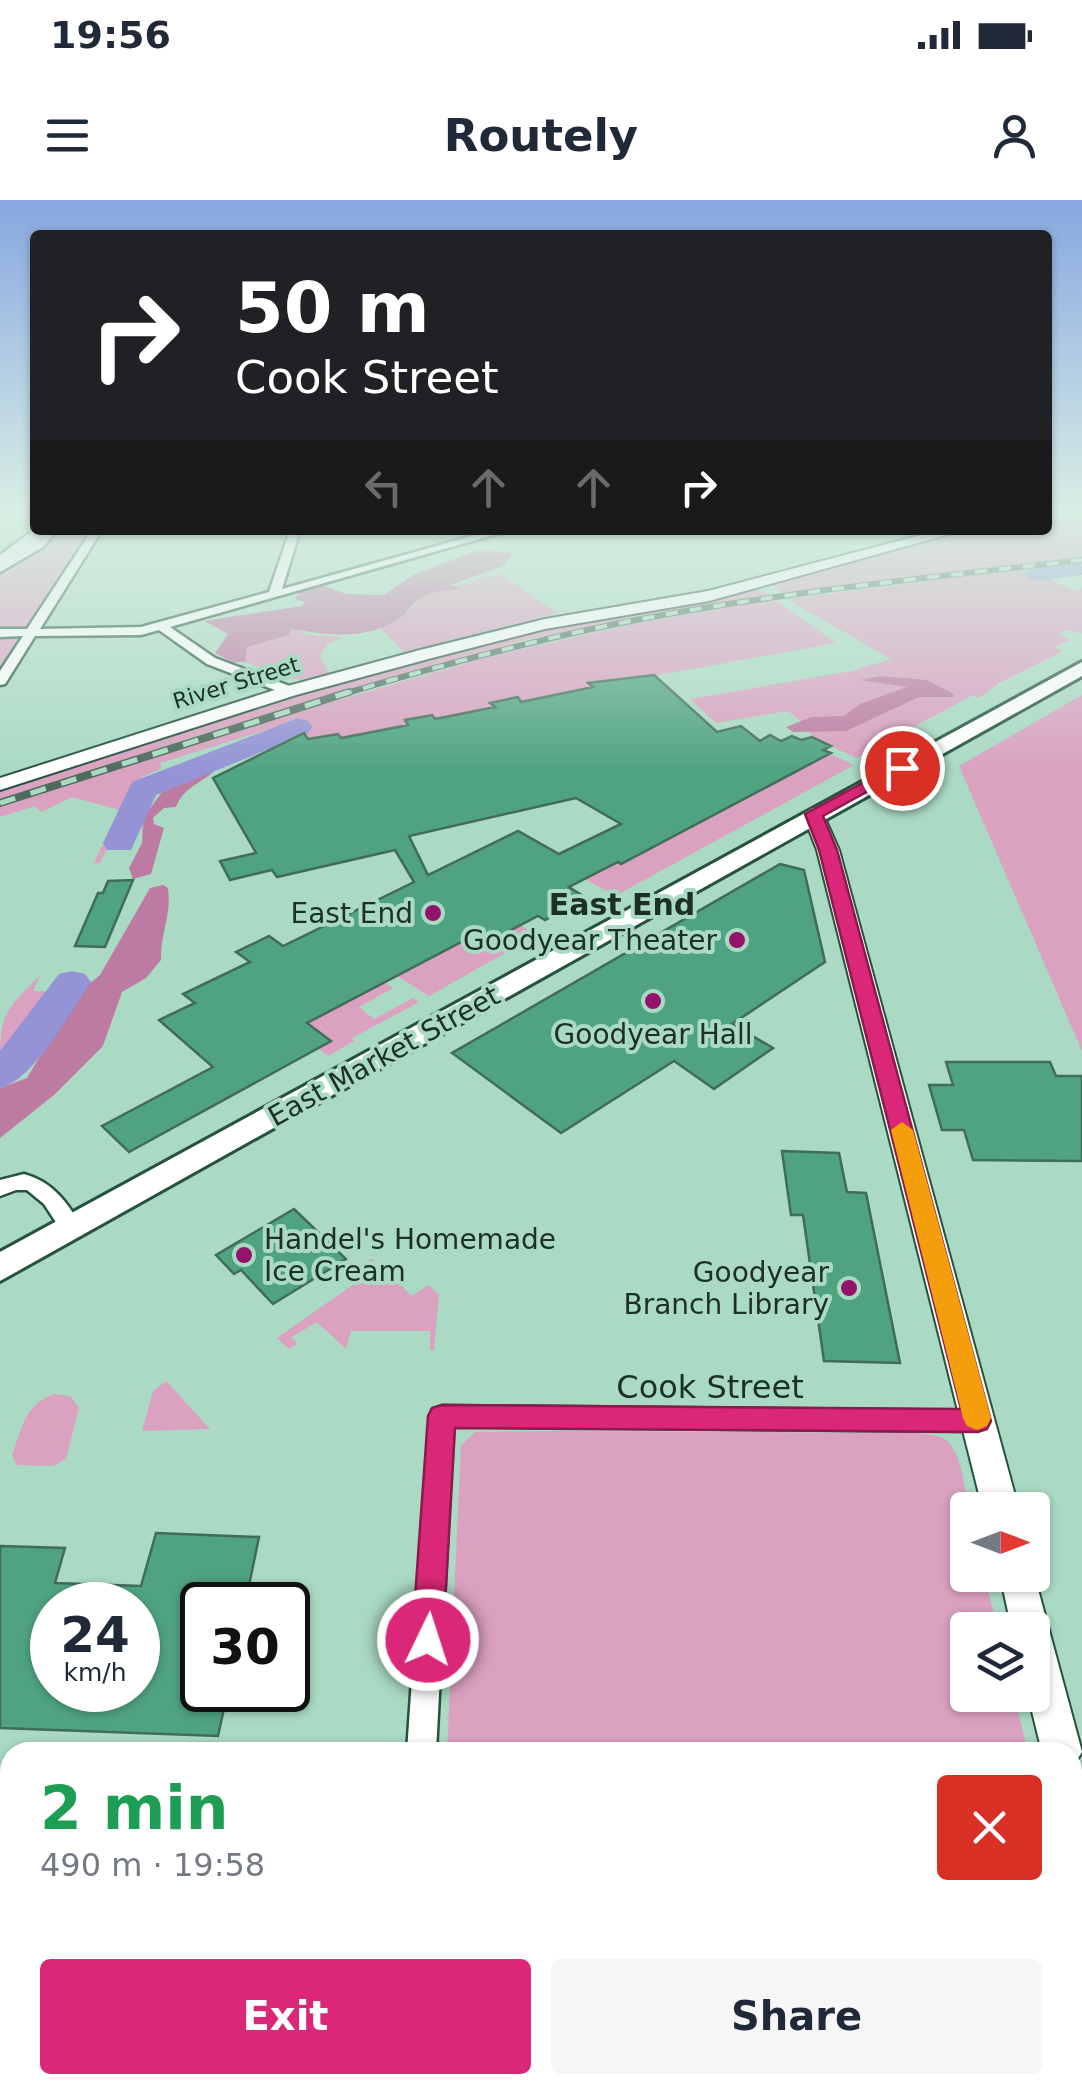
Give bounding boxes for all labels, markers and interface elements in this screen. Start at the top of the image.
text: 19:56 [50,13,171,57]
icon: menu [40,108,95,163]
icon: person [987,108,1042,163]
text: Routely [444,109,638,162]
text: 50 m [235,267,430,349]
icon: right [70,270,200,400]
text: Cook Street [235,351,499,404]
icon: left [356,460,411,515]
icon: ahead [461,460,516,515]
icon: ahead [566,460,621,515]
icon: right [671,460,726,515]
street label: River Street [170,652,303,714]
pin [860,726,945,811]
icon: arrive [875,741,930,796]
district label: East End [549,887,695,922]
place label: East End [290,897,413,930]
marker: East End [422,902,444,924]
place label: Goodyear Theater [463,924,717,957]
marker: Goodyear Theater [726,929,748,951]
street label: East Market Street [262,979,506,1133]
marker: Goodyear Hall [642,990,664,1012]
place label: Goodyear Hall [554,1018,752,1051]
place label: Handel's Homemade Ice Cream [264,1223,556,1288]
marker: Handel's Homemade Ice Cream [233,1244,255,1266]
place label: Goodyear Branch Library [623,1256,829,1321]
marker: Goodyear Branch Library [838,1277,860,1299]
street label: Cook Street [616,1368,804,1406]
north arrow [950,1492,1050,1592]
map controls [950,1492,1050,1712]
speed limit sign: 30 [180,1582,310,1712]
position arrow [376,1588,480,1692]
text: 24 [60,1606,130,1664]
button: layers [950,1612,1050,1712]
text: km/h [63,1658,127,1687]
text: 2 min [40,1773,228,1843]
button: close [937,1775,1042,1880]
text: 490 m · 19:58 [40,1846,265,1884]
button: Exit [40,1959,531,2074]
button: Share [551,1959,1042,2074]

